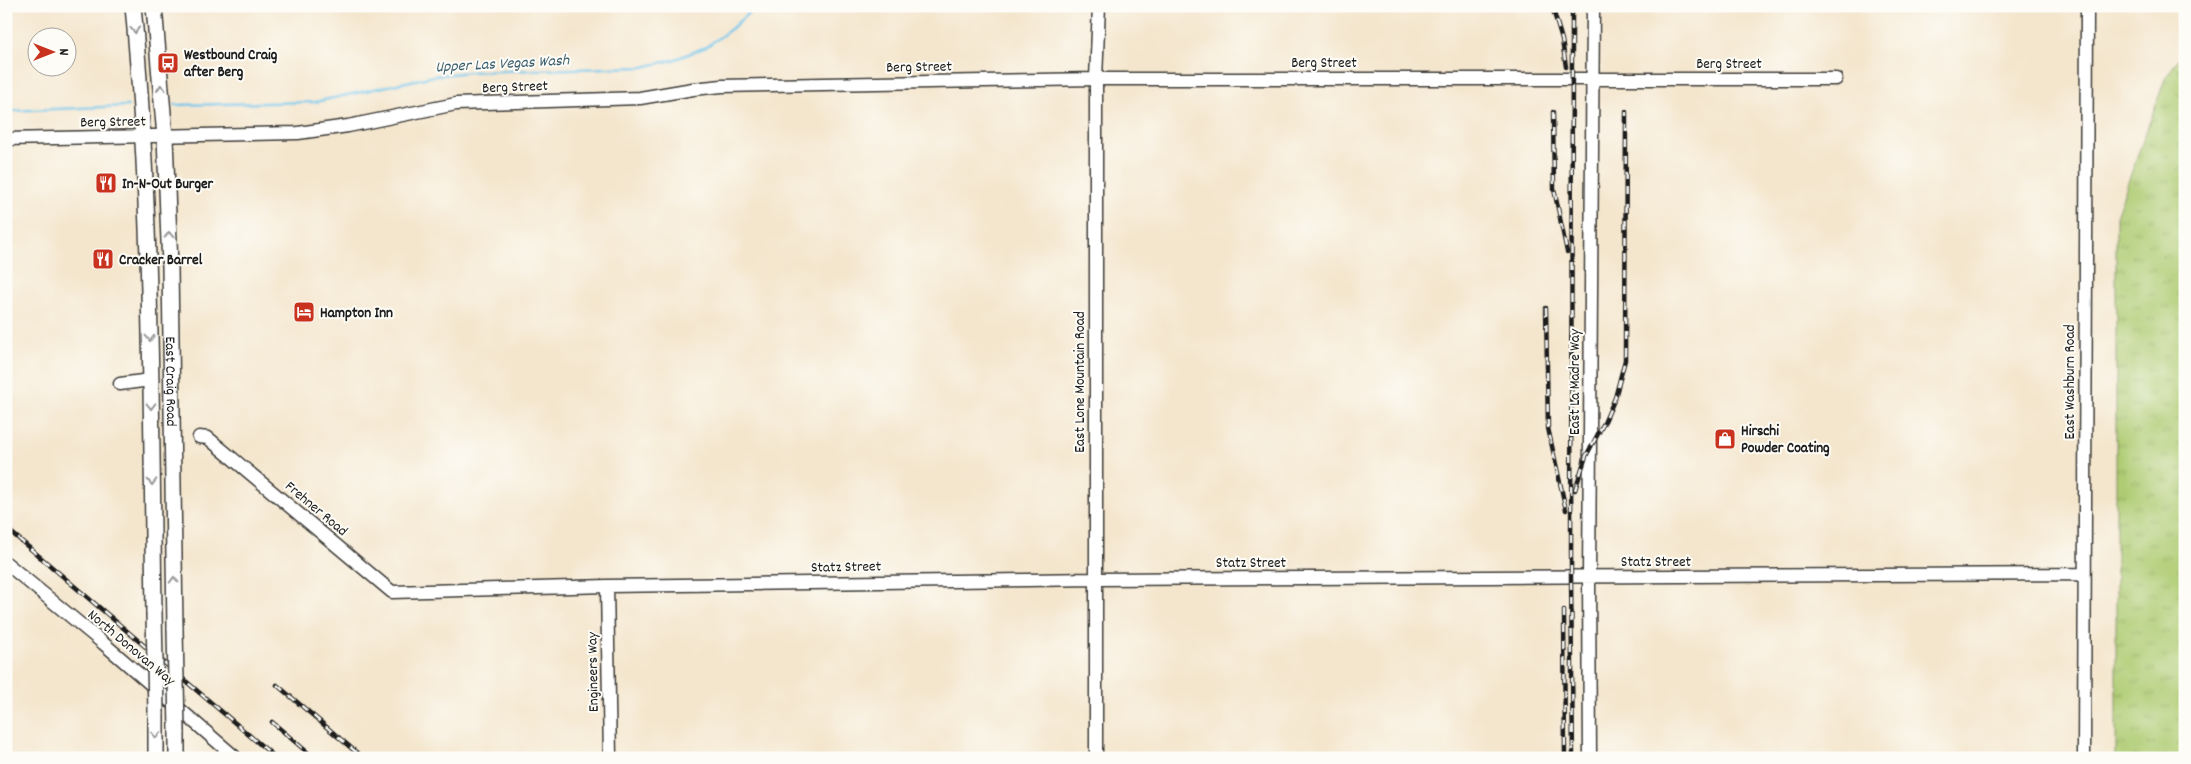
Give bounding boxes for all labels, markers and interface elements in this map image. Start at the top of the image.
one-way arrow [129,26,140,34]
north arrow [28,28,78,78]
place label: Westbound Craig after Berg [184,45,278,84]
text: N [53,49,73,56]
water label: Upper Las Vegas Wash [435,49,570,79]
bus stop icon: Westbound Craig after Berg [156,51,180,75]
street label: Berg Street [1291,53,1357,75]
street label: Berg Street [1696,54,1762,76]
street label: Berg Street [886,56,953,80]
street label: Berg Street [482,76,549,100]
one-way arrow [156,84,167,92]
street label: Berg Street [80,111,147,135]
restaurant icon: In-N-Out Burger [94,171,118,195]
place label: In-N-Out Burger [122,174,214,196]
one-way arrow [163,231,174,239]
restaurant icon: Cracker Barrel [91,247,115,271]
place label: Cracker Barrel [119,250,203,272]
hotel icon: Hampton Inn [292,300,316,324]
place label: Hampton Inn [320,303,393,325]
street label: East Lone Mountain Road [1070,311,1092,453]
street label: East Washburn Road [2060,325,2082,439]
street label: East La Madre Way [1565,328,1587,435]
one-way arrow [145,334,155,342]
street label: East Craig Road [158,336,181,427]
one-way arrow [145,403,156,411]
place label: Hirschi Powder Coating [1741,421,1830,460]
shop icon: Hirschi Powder Coating [1713,427,1737,451]
street label: Frehner Road [279,477,352,542]
one-way arrow [147,478,157,486]
street label: Statz Street [1621,552,1692,574]
street label: Statz Street [1216,553,1287,575]
street label: Statz Street [811,556,882,580]
one-way arrow [169,576,179,584]
street label: North Donovan Way [82,605,180,693]
street label: Engineers Way [582,631,606,712]
one-way arrow [151,732,161,740]

